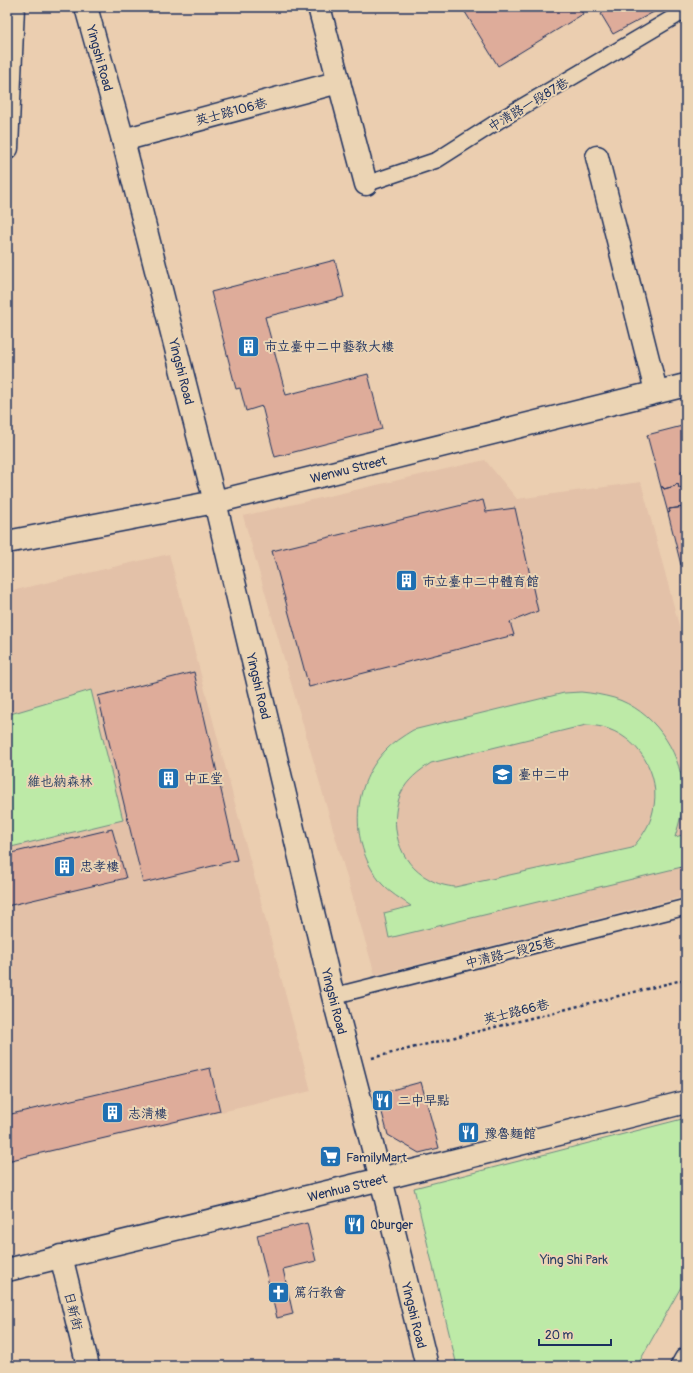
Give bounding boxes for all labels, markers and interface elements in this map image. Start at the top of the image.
street label: Yingshi Road [82,23,116,93]
street label: 中清路一段87巷 [485,74,572,135]
street label: 英士路106巷 [194,95,269,129]
building icon: 市立臺中二中藝教大樓 [236,333,262,359]
street label: Yingshi Road [165,336,197,407]
place label: 市立臺中二中藝教大樓 [264,339,394,355]
street label: Wenwu Street [309,453,389,487]
building icon: 市立臺中二中體育館 [393,568,419,594]
place label: 市立臺中二中體育館 [422,574,539,590]
street label: Yingshi Road [242,651,274,721]
school or university icon: 臺中二中 [489,761,515,787]
building icon: 中正堂 [155,765,181,791]
place label: 臺中二中 [518,767,570,783]
place label: 中正堂 [184,771,223,787]
park label: 維也納森林 [27,774,93,790]
building icon: 忠孝樓 [52,853,78,879]
place label: 忠孝樓 [80,859,119,875]
street label: 中清路一段25巷 [464,934,557,972]
street label: Yingshi Road [317,966,350,1036]
street label: 英士路66巷 [482,996,551,1028]
restaurant icon: 二中早點 [370,1087,396,1113]
place label: 二中早點 [398,1093,450,1109]
building icon: 志清樓 [100,1100,126,1126]
place label: 志清樓 [128,1106,167,1122]
restaurant icon: 豫魯麵館 [456,1120,482,1146]
place label: 豫魯麵館 [484,1126,536,1142]
supermarket icon: FamilyMart [318,1144,344,1170]
place label: FamilyMart [346,1150,408,1166]
street label: Wenhua Street [306,1171,390,1206]
restaurant icon: Qburger [341,1211,367,1237]
place label: Qburger [370,1217,413,1233]
park label: Ying Shi Park [539,1252,609,1268]
church icon: 篤行教會 [266,1279,292,1305]
street label: Yingshi Road [397,1280,429,1350]
place label: 篤行教會 [294,1285,346,1301]
street label: 日新街 [61,1290,86,1332]
scale bar [539,1321,611,1347]
text: 20 m [545,1328,574,1343]

